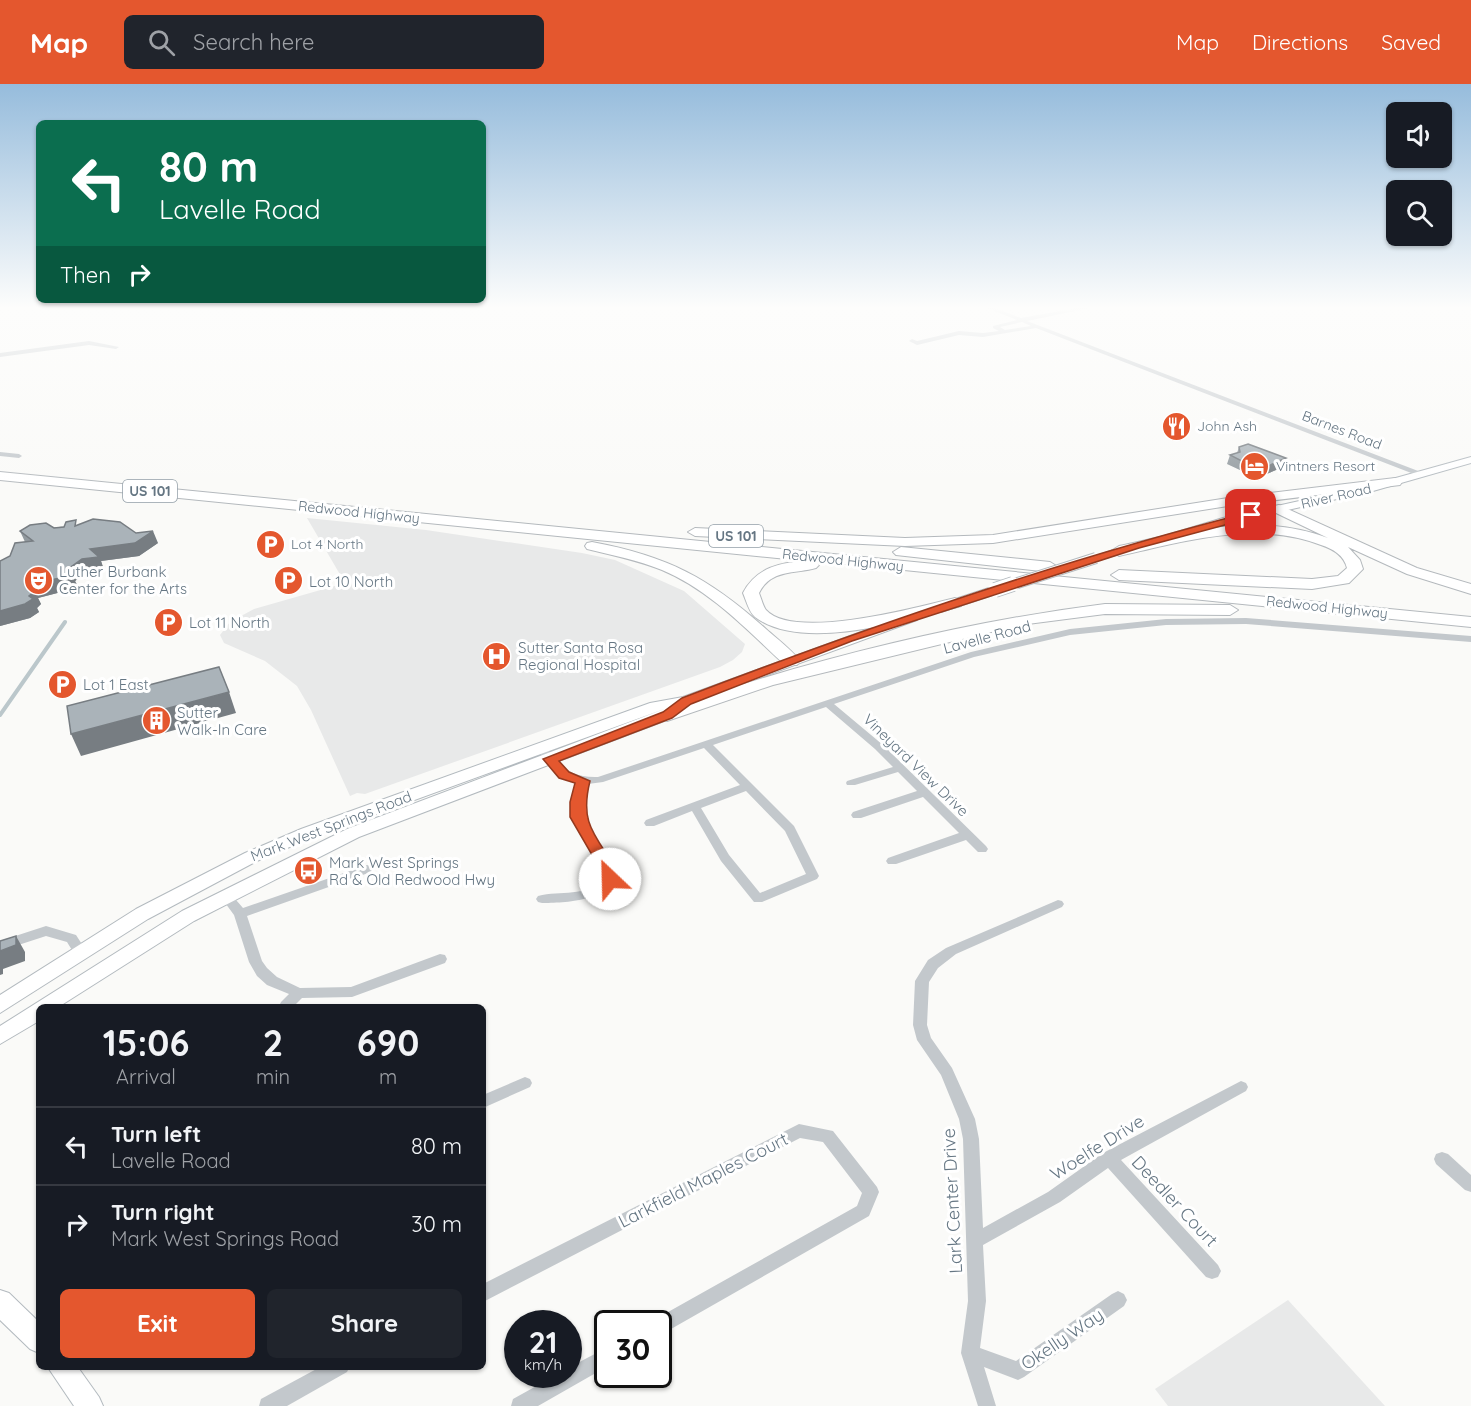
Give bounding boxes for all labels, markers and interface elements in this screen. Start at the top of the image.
search box [124,15,544,69]
text: Map [30,25,88,60]
icon: search [145,26,178,59]
text: Search here [193,28,315,56]
text: Map [1176,29,1219,55]
text: Directions [1252,29,1348,55]
text: Saved [1381,29,1441,55]
map controls [1386,102,1452,246]
button: sound [1386,102,1452,168]
text: 80 m [159,140,258,193]
icon: left [60,144,138,222]
button: search [1386,180,1452,246]
text: Lavelle Road [159,192,321,226]
icon: right [123,258,156,291]
text: Then [60,261,111,289]
street label: Barnes Road [1300,407,1384,453]
restaurant icon: John Ash [1160,410,1192,442]
place label: John Ash [1197,417,1257,435]
hotel icon: Vintners Resort [1239,450,1271,482]
place label: Vintners Resort [1276,457,1376,475]
street label: River Road [1299,479,1373,513]
road number: US 101 [123,480,177,502]
pin [1225,489,1276,540]
street label: Redwood Highway [297,497,421,527]
icon: arrive [1234,498,1267,531]
road number: US 101 [709,525,763,547]
parking icon: Lot 4 North [254,528,286,560]
place label: Lot 4 North [291,535,363,553]
street label: Redwood Highway [781,545,905,575]
place label: Luther Burbank Center for the Arts [59,562,187,598]
theatre icon: Luther Burbank Center for the Arts [22,564,54,596]
parking icon: Lot 10 North [272,565,304,597]
place label: Lot 10 North [309,572,393,591]
street label: Redwood Highway [1265,592,1389,622]
parking icon: Lot 11 North [152,606,184,638]
place label: Lot 11 North [189,613,270,632]
street label: Lavelle Road [941,616,1033,658]
place label: Sutter Santa Rosa Regional Hospital [518,638,643,674]
hospital icon: Sutter Santa Rosa Regional Hospital [481,640,513,672]
parking icon: Lot 1 East [46,668,78,700]
place label: Lot 1 East [83,675,149,694]
place label: Sutter Walk-In Care [177,703,267,739]
building icon: Sutter Walk-In Care [140,705,172,737]
street label: Vineyard View Drive [859,710,973,820]
street label: Mark West Springs Road [248,786,414,866]
position arrow [578,847,642,911]
place label: Mark West Springs Rd & Old Redwood Hwy [329,853,495,889]
bus stop icon: Mark West Springs Rd & Old Redwood Hwy [292,855,324,887]
text: 15:06 [103,1020,189,1065]
text: 2 [263,1020,283,1065]
text: 690 [357,1020,419,1065]
text: Arrival [116,1064,176,1089]
text: min [256,1064,290,1089]
text: m [379,1064,397,1089]
street label: Woelfe Drive [1046,1109,1148,1185]
text: Turn left [111,1120,201,1148]
street label: Larkfield Maples Court [614,1127,792,1233]
street label: Lark Center Drive [937,1128,967,1274]
icon: left [60,1130,93,1163]
text: 80 m [411,1132,462,1160]
text: Lavelle Road [111,1148,231,1173]
street label: Deedler Court [1127,1151,1223,1251]
text: Turn right [111,1198,215,1226]
icon: right [60,1208,93,1241]
text: 30 m [411,1210,462,1238]
text: Mark West Springs Road [111,1226,339,1251]
button: Exit [60,1289,255,1358]
button: Share [267,1289,462,1358]
street label: Okelly Way [1016,1303,1108,1375]
speed limit sign: 30 [594,1310,672,1388]
text: 21 [529,1323,557,1361]
text: km/h [524,1355,562,1374]

